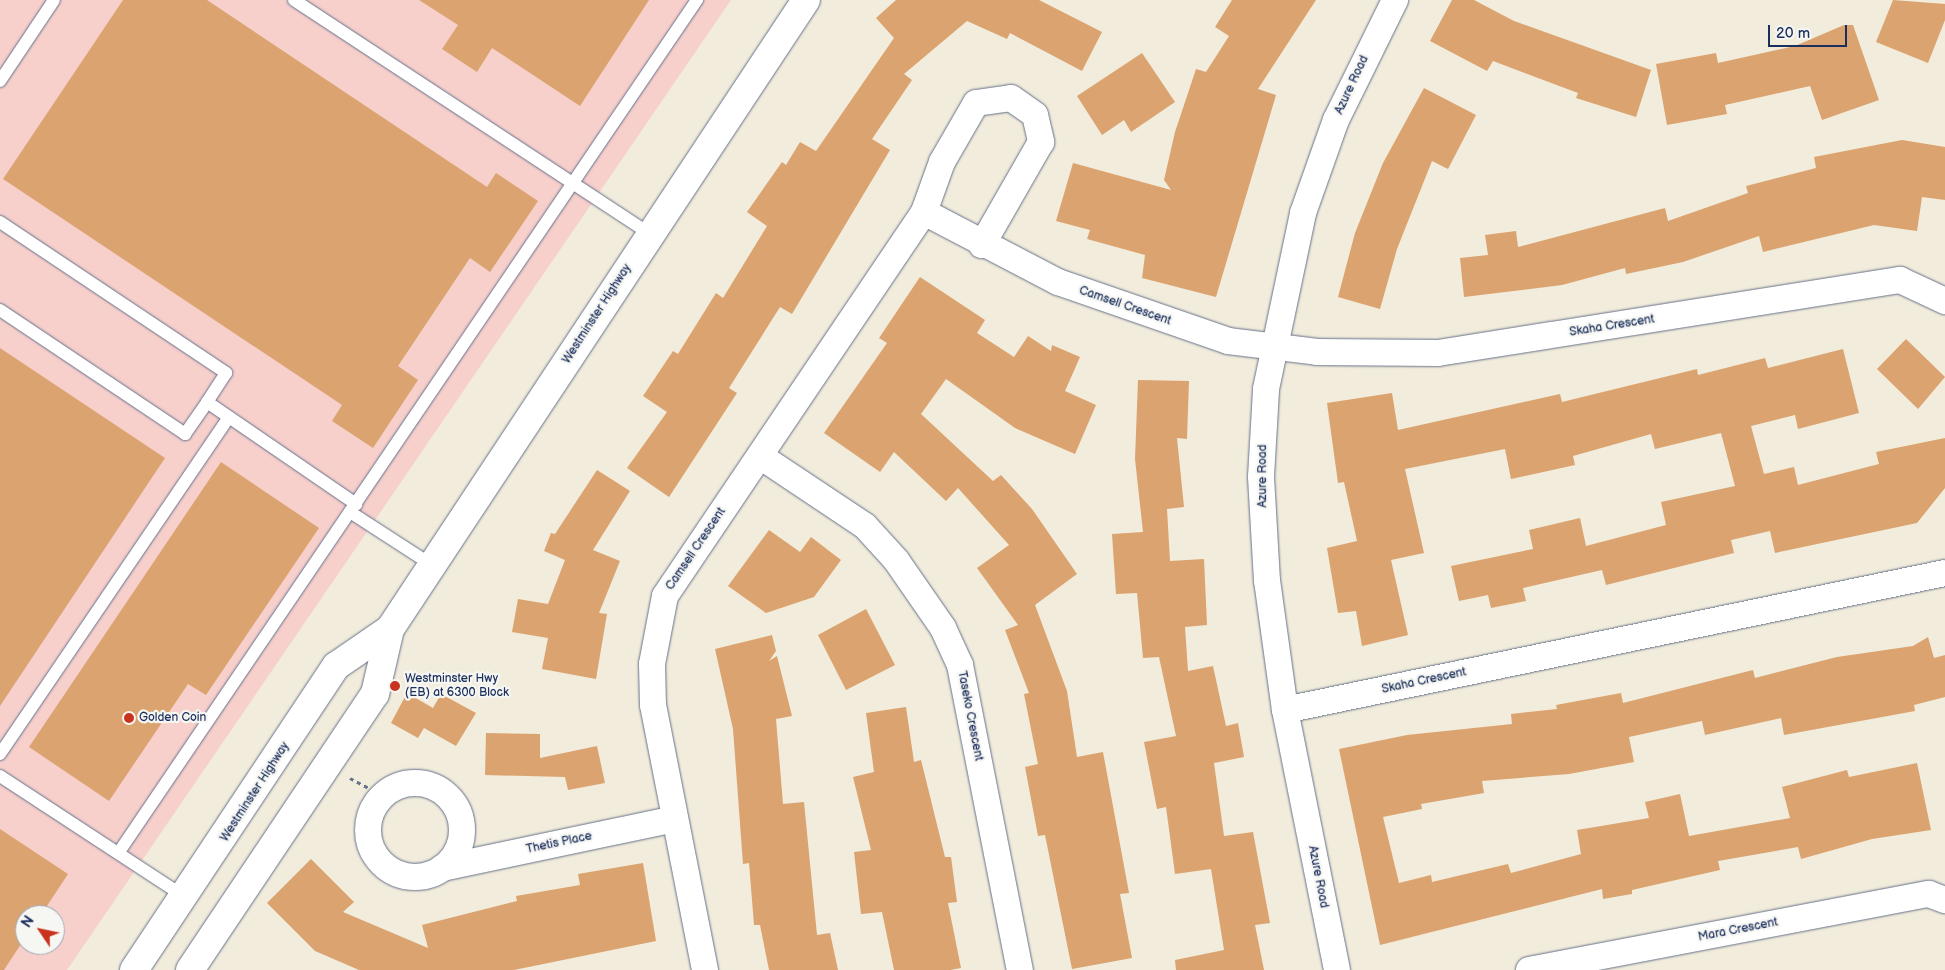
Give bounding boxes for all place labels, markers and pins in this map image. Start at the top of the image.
place label: Westminster Hwy (EB) at 6300 Block [405,672,509,700]
marker: Westminster Hwy (EB) at 6300 Block [389,680,401,692]
place label: Golden Coin [139,711,206,725]
marker: Golden Coin [123,712,135,724]

